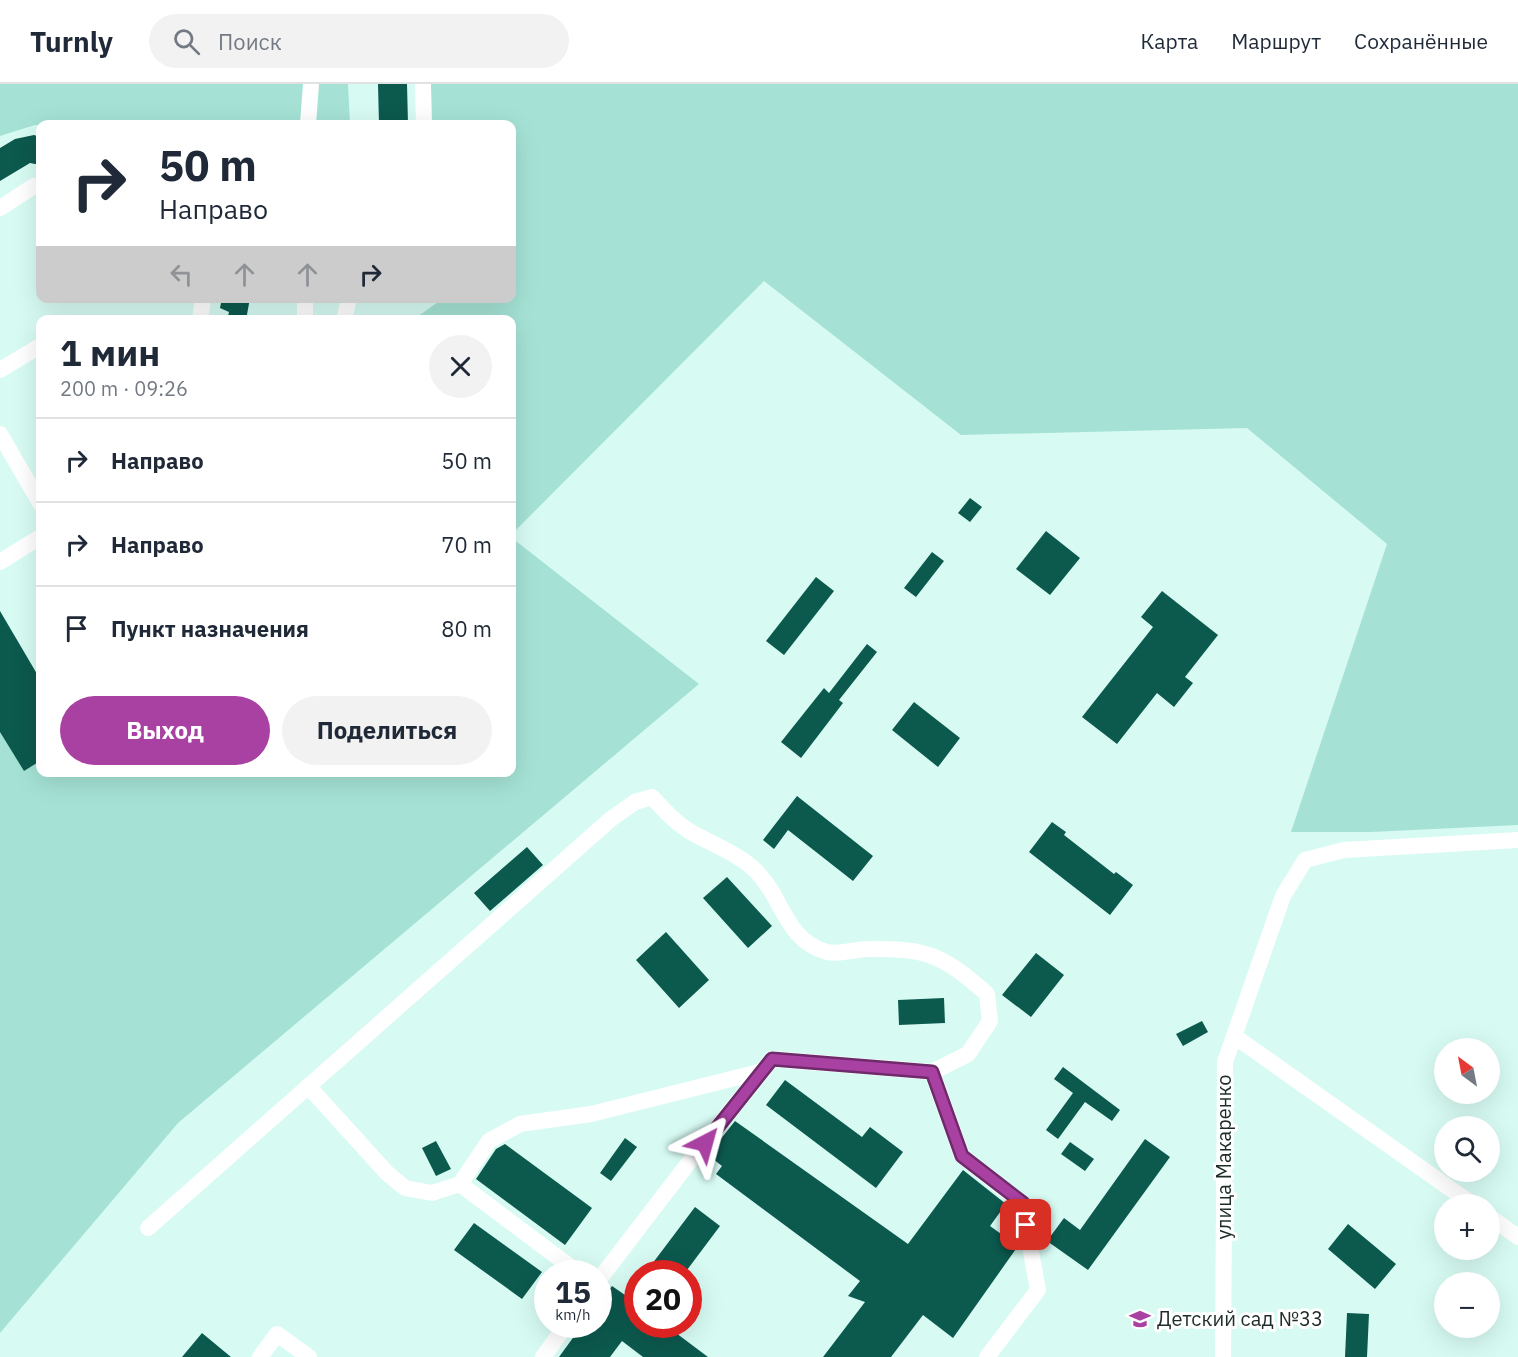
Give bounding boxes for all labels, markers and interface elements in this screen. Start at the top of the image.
search box [149,14,569,68]
text: Turnly [30,23,113,60]
icon: search [170,25,203,58]
text: Поиск [218,27,282,56]
text: Карта [1140,27,1198,55]
text: Маршрут [1231,27,1321,55]
text: Сохранённые [1354,27,1488,55]
text: 50 m [159,138,257,193]
icon: right [60,144,138,222]
text: Направо [159,191,268,226]
icon: left [165,258,198,291]
icon: ahead [228,258,261,291]
icon: ahead [291,258,324,291]
icon: right [354,258,387,291]
text: 1 мин [60,329,160,376]
button: close [429,335,492,398]
text: 200 m · 09:26 [60,375,188,402]
icon: right [60,444,93,477]
text: Направо [111,446,204,475]
text: 50 m [441,446,492,475]
icon: right [60,528,93,561]
text: Направо [111,530,204,559]
text: 70 m [441,530,492,559]
icon: arrive [60,612,93,645]
text: Пункт назначения [111,614,309,643]
text: 80 m [441,614,492,643]
button: Выход [60,696,270,765]
button: Поделиться [282,696,492,765]
north arrow [1434,1038,1500,1104]
map controls [1434,1038,1500,1338]
street label: улица Макаренко [1210,1075,1237,1239]
position arrow [673,1111,737,1175]
button: search [1434,1116,1500,1182]
button: + [1434,1194,1500,1260]
pin [1000,1199,1051,1250]
icon: arrive [1009,1208,1042,1241]
speed limit sign: 20 [624,1260,702,1338]
text: 15 [555,1272,591,1311]
button: − [1434,1272,1500,1338]
text: km/h [555,1305,591,1324]
place label: Детский сад №33 [1157,1305,1323,1332]
school or university icon: Детский сад №33 [1128,1307,1152,1331]

